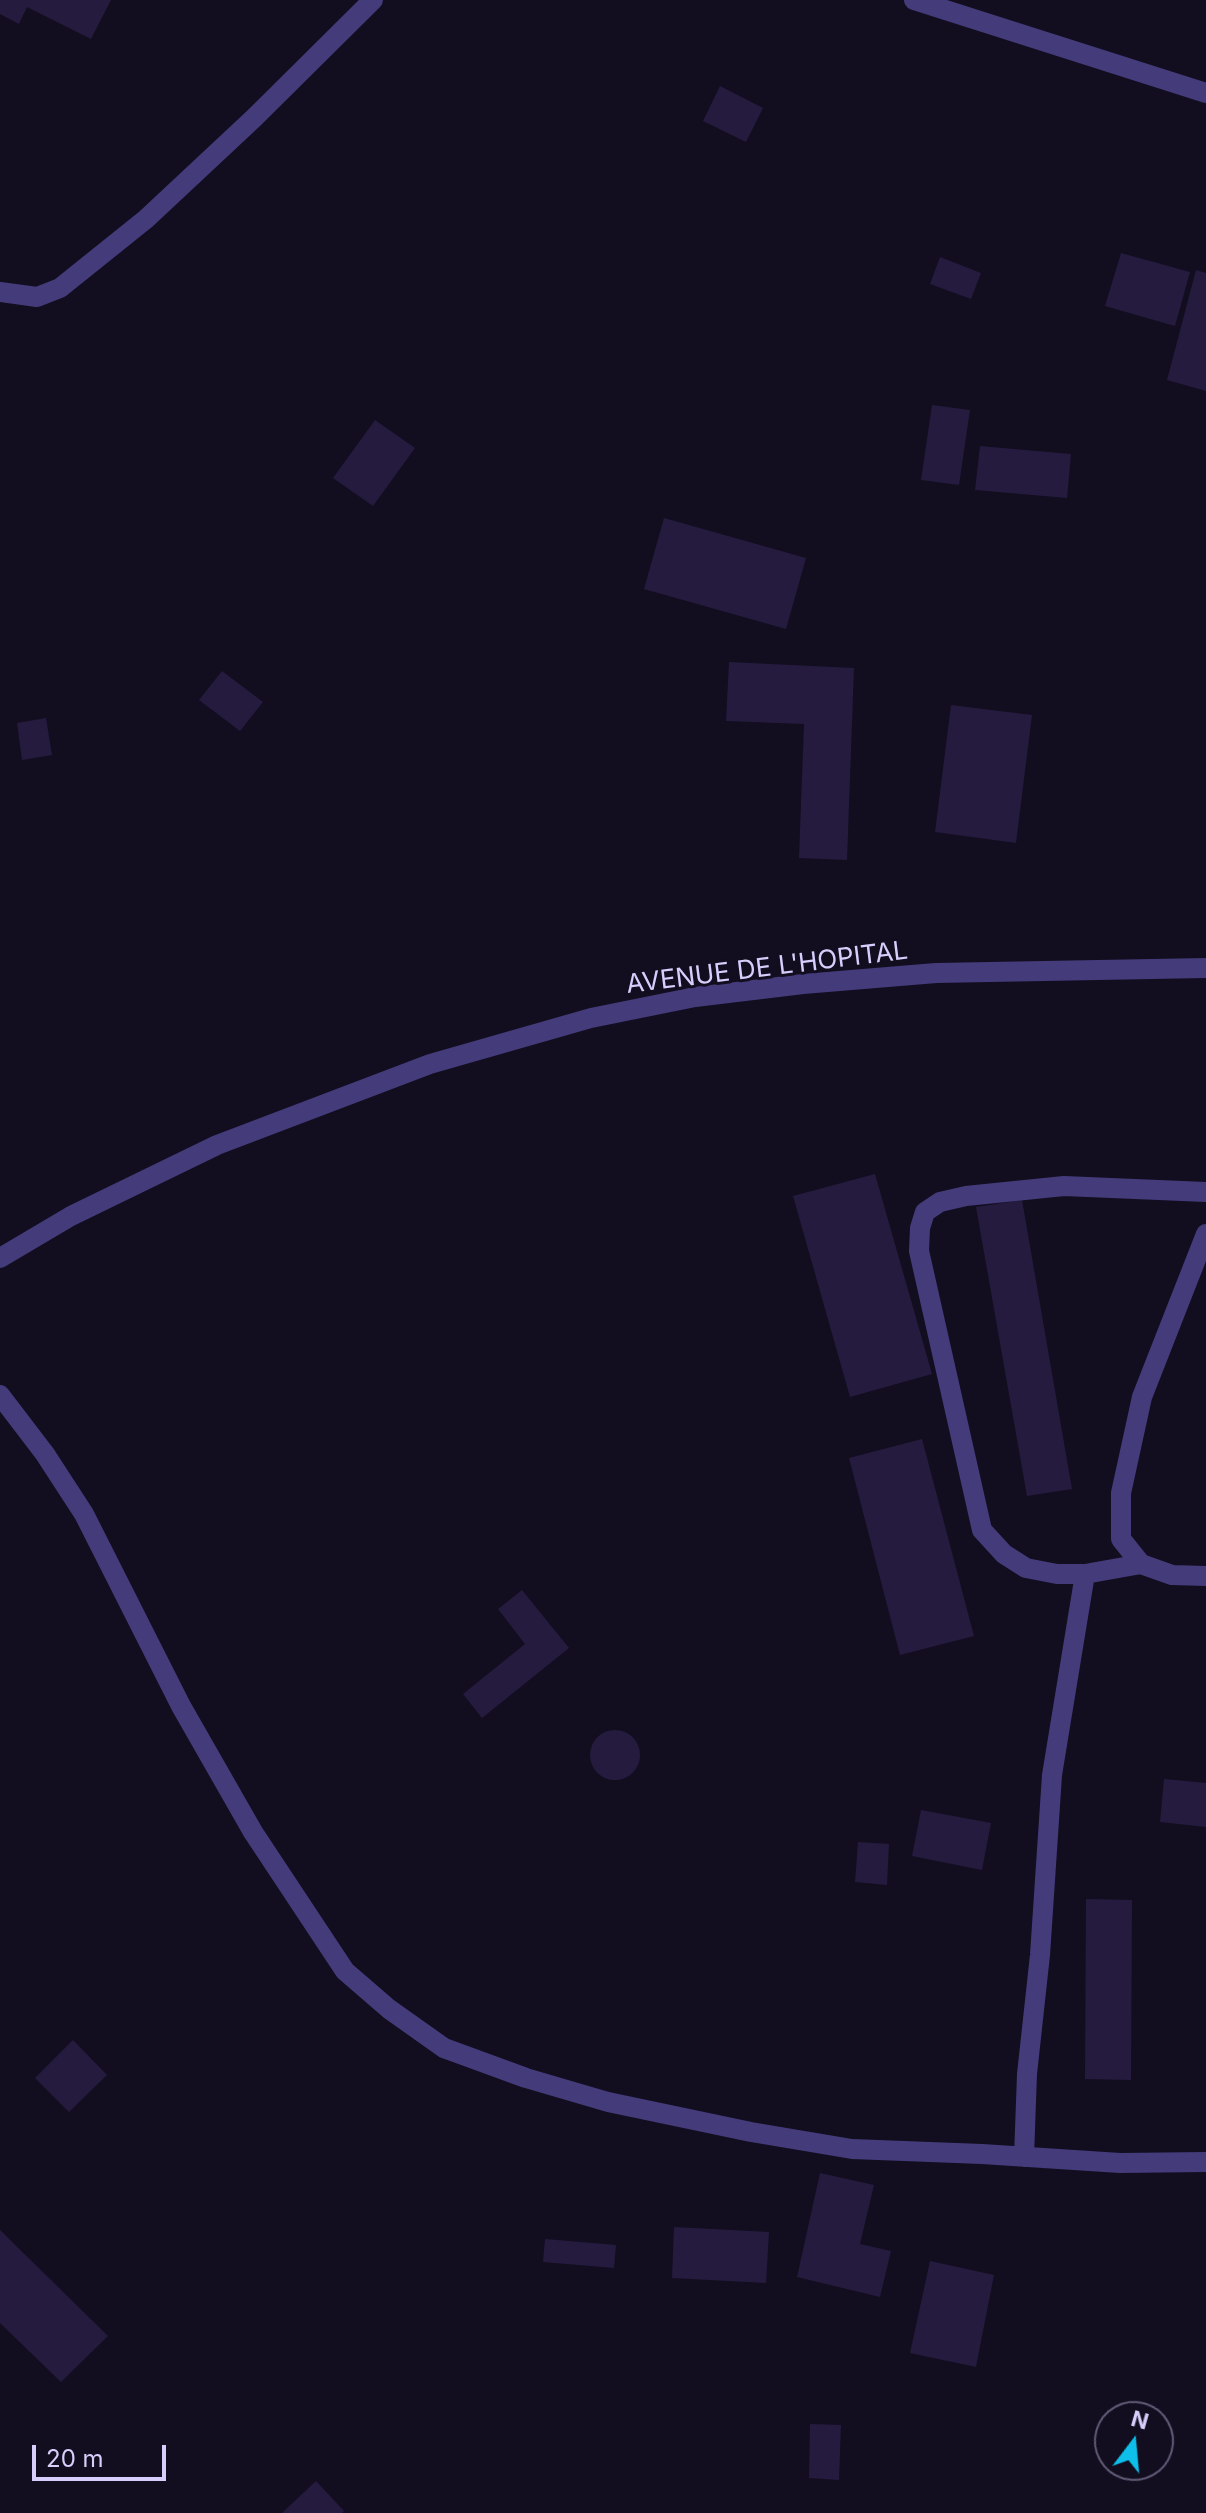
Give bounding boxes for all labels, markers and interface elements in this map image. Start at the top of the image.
street label: AVENUE DE L'HOPITAL [624,935,910,1001]
north arrow [1094,2401,1174,2481]
text: N [1128,2405,1152,2435]
scale bar [36,2429,170,2479]
text: 20 m [46,2444,104,2473]

